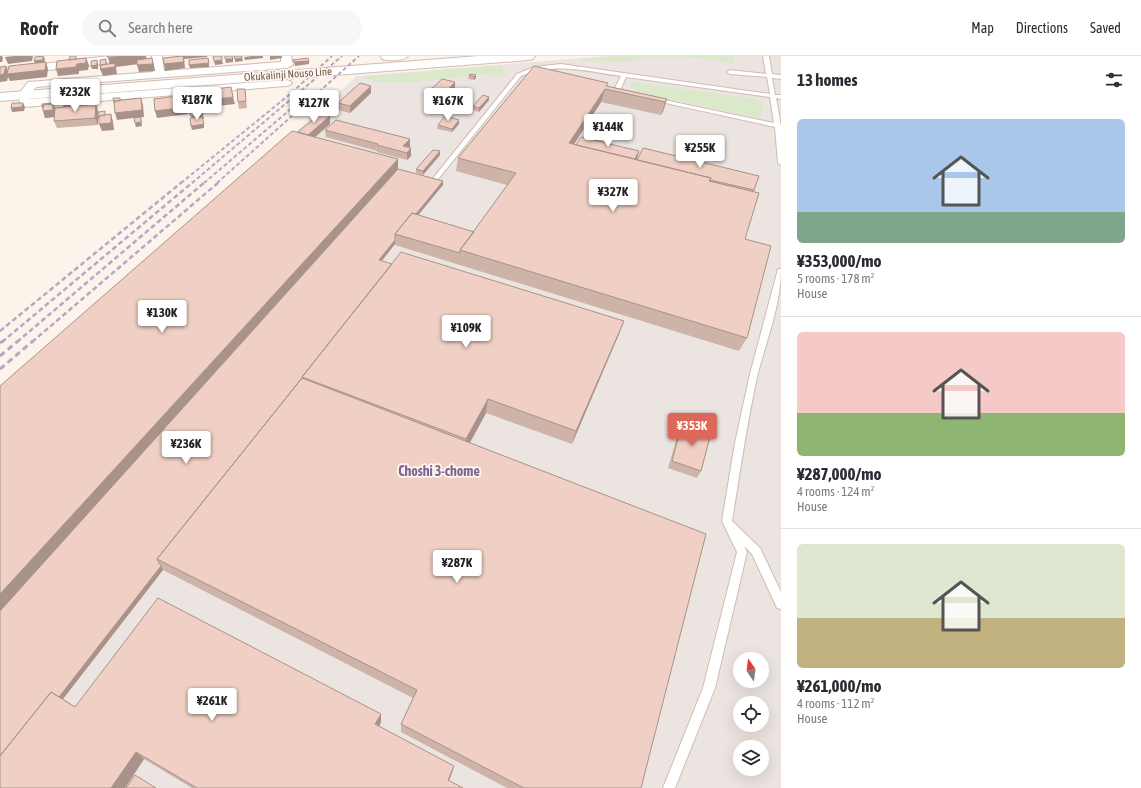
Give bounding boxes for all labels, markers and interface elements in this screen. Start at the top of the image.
search box [82,10,362,46]
text: Roofr [20,17,58,39]
icon: search [96,17,118,39]
text: Search here [128,19,193,36]
text: Map [971,20,994,36]
text: Directions [1016,20,1068,36]
text: Saved [1090,20,1121,36]
street label: Okukaiinji Nouso Line [244,65,332,83]
icon: filters [1103,69,1125,91]
text: 13 homes [797,70,858,90]
pin: ¥232K [47,79,103,113]
text: ¥232K [60,84,90,99]
pin: ¥187K [169,87,225,121]
pin: ¥167K [420,88,476,122]
pin: ¥127K [286,90,342,124]
text: ¥187K [182,92,212,107]
text: ¥167K [433,93,463,108]
text: ¥127K [299,95,329,110]
pin: ¥144K [580,114,636,148]
text: ¥144K [593,119,623,134]
pin: ¥255K [672,135,728,169]
text: ¥255K [685,140,715,155]
icon: home [925,145,997,217]
pin: ¥327K [585,179,641,213]
text: ¥327K [598,184,628,199]
text: ¥353,000/mo [797,251,882,271]
text: 5 rooms · 178 m² [797,271,874,286]
text: House [797,286,827,301]
pin: ¥130K [134,300,190,334]
text: ¥130K [147,305,177,320]
pin: ¥109K [438,315,494,349]
text: ¥109K [451,320,481,335]
icon: home [925,358,997,430]
pin: ¥353K [664,413,720,447]
text: ¥353K [677,418,707,433]
pin: ¥236K [158,431,214,465]
text: ¥236K [171,436,201,451]
district label: Choshi 3-chome [398,463,480,479]
text: ¥287,000/mo [797,464,882,484]
text: 4 rooms · 124 m² [797,484,874,499]
text: House [797,499,827,514]
pin: ¥287K [429,550,485,584]
text: ¥287K [442,555,472,570]
icon: home [925,570,997,642]
north arrow [733,652,769,688]
map controls [733,652,769,776]
text: ¥261,000/mo [797,676,882,696]
pin: ¥261K [184,688,240,722]
text: ¥261K [197,693,227,708]
button: locate [733,696,769,732]
text: 4 rooms · 112 m² [797,696,874,711]
text: House [797,711,827,726]
button: layers [733,740,769,776]

